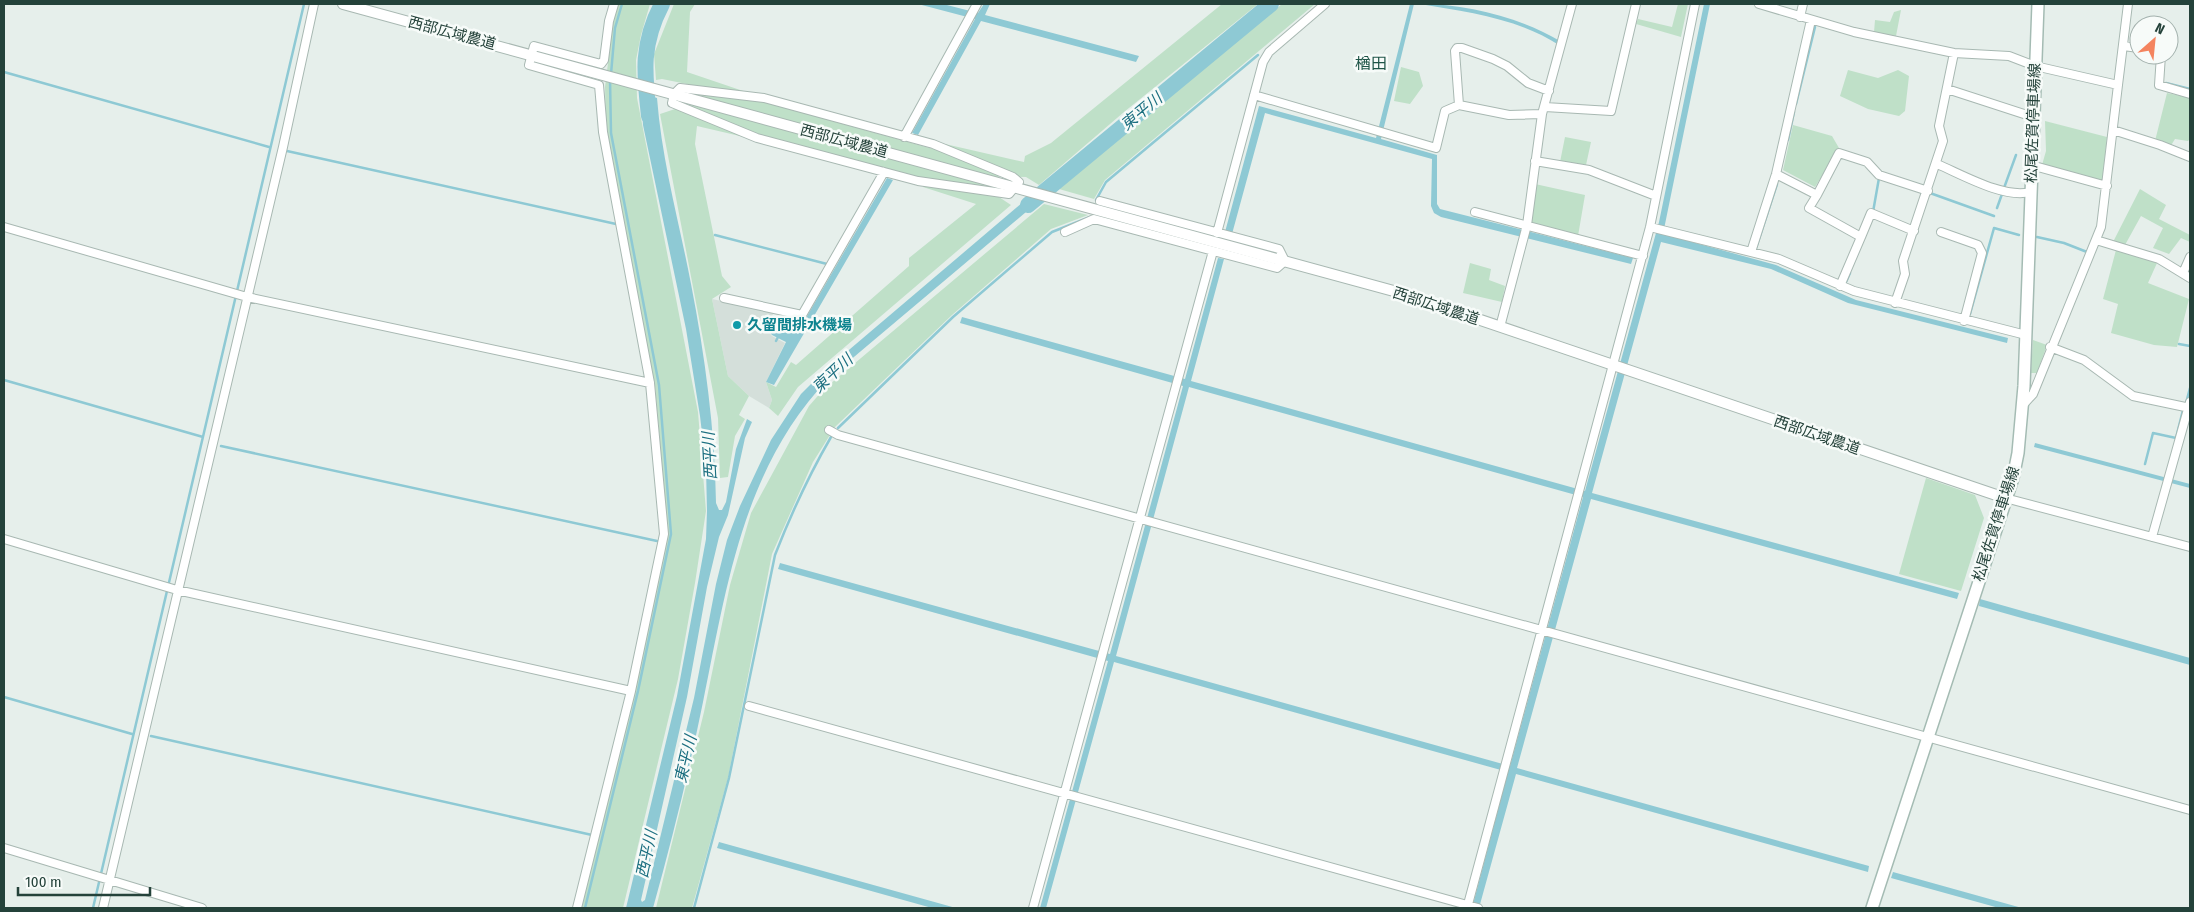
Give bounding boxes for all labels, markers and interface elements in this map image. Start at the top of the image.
street label: 西部広域農道 [406,13,498,53]
north arrow [2129,15,2179,65]
text: N [2152,19,2167,38]
district label: 楢田 [1355,54,1387,73]
street label: 松尾佐賀停車場線 [2022,63,2044,183]
water label: 東平川 [1117,87,1167,134]
street label: 西部広域農道 [798,121,890,161]
street label: 西部広域農道 [1390,284,1482,328]
place label: 久留間排水機場 [747,316,852,334]
marker: 久留間排水機場 [731,319,743,331]
water label: 東平川 [808,349,858,397]
street label: 西部広域農道 [1772,412,1862,458]
water label: 西平川 [699,430,720,480]
street label: 松尾佐賀停車場線 [1969,464,2023,584]
water label: 東平川 [671,732,701,785]
water label: 西平川 [632,827,661,880]
scale bar [18,864,150,896]
text: 100 m [25,873,62,891]

